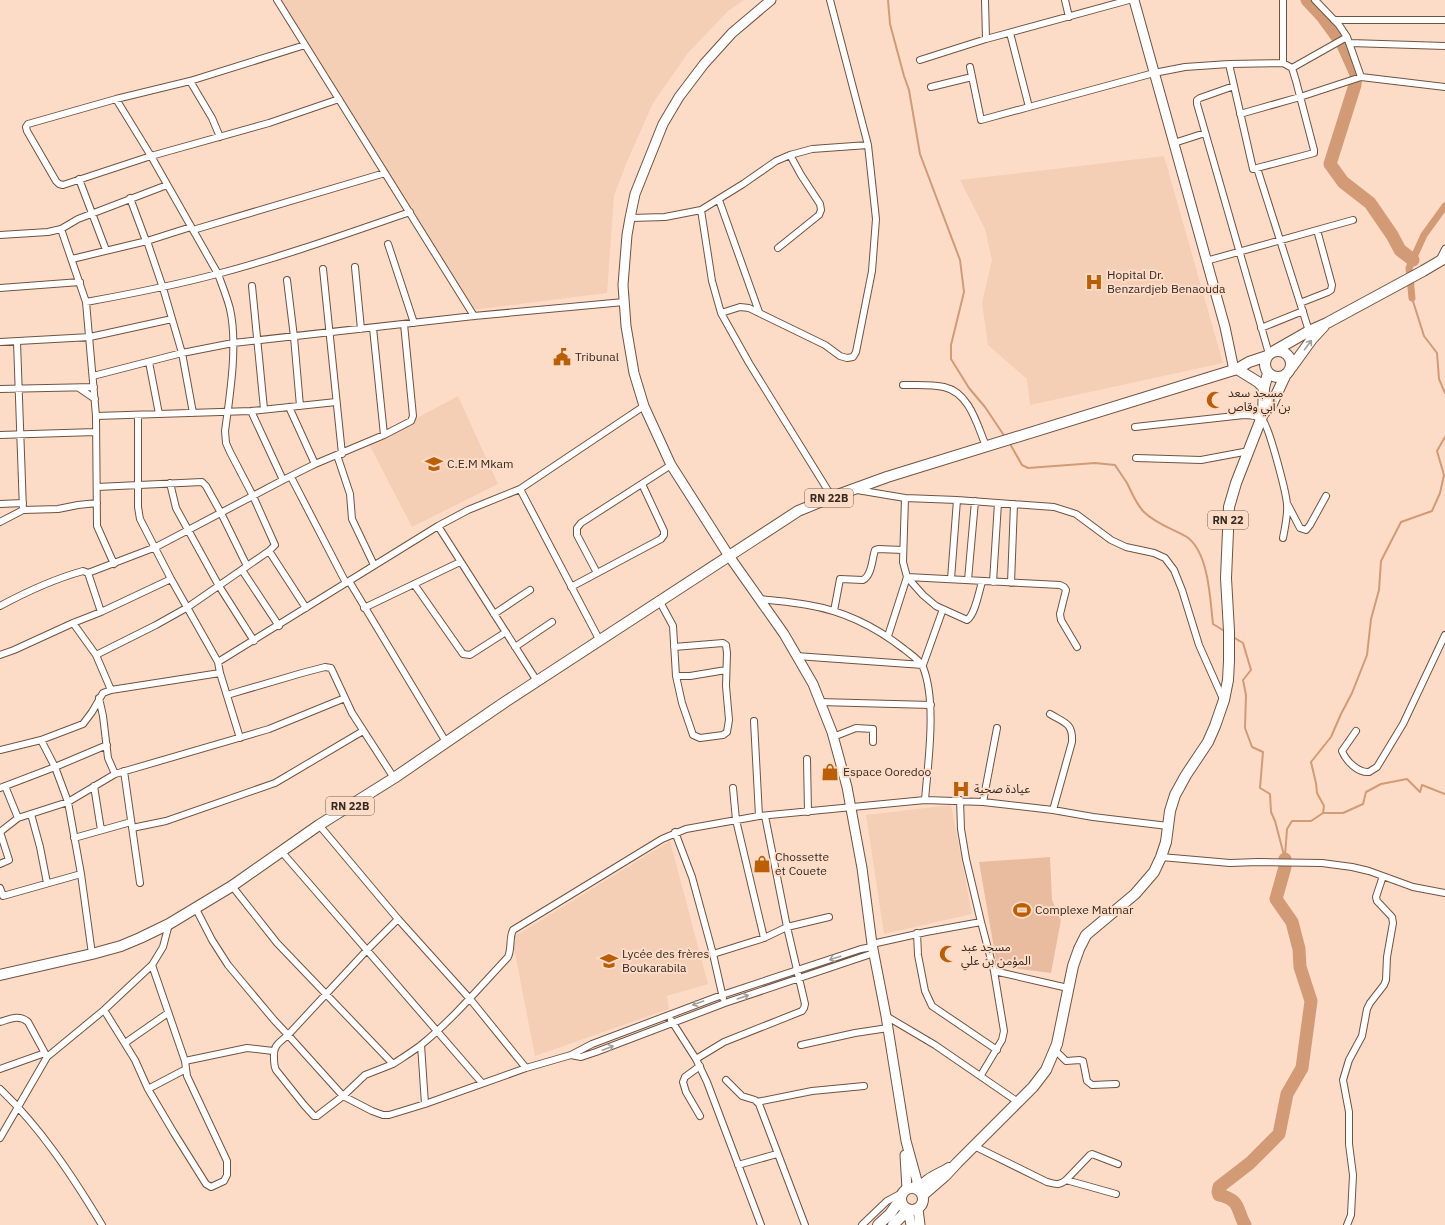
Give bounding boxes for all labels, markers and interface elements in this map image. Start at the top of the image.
place label: Hopital Dr. Benzardjeb Benaouda [1107,267,1226,296]
hospital icon: Hopital Dr. Benzardjeb Benaouda [1084,272,1104,292]
one-way arrow [1304,340,1312,351]
public building icon: Tribunal [552,347,572,367]
place label: Tribunal [575,349,619,364]
place label: مسجد سعد بن أبي وقاص [1228,385,1290,417]
mosque icon: مسجد سعد بن أبي وقاص [1205,390,1225,410]
school or university icon: C.E.M Mkam [424,454,444,474]
place label: C.E.M Mkam [447,456,513,471]
road number: RN 22B [805,489,853,507]
road number: RN 22 [1208,511,1248,529]
shop icon: Espace Ooredoo [820,762,840,782]
place label: Espace Ooredoo [843,764,931,779]
hospital icon: عيادة صحية [951,779,971,799]
place label: عيادة صحية [974,781,1030,796]
road number: RN 22B [326,797,374,815]
place label: Chossette et Couete [775,849,829,878]
shop icon: Chossette et Couete [752,854,772,874]
sports icon: Complexe Matmar [1012,900,1032,920]
place label: Complexe Matmar [1035,902,1134,917]
place label: مسجد عبد المؤمن بن علي [961,939,1031,971]
mosque icon: مسجد عبد المؤمن بن علي [938,944,958,964]
place label: Lycée des frères Boukarabila [622,946,709,975]
school or university icon: Lycée des frères Boukarabila [599,951,619,971]
one-way arrow [828,955,841,962]
one-way arrow [736,993,749,1000]
one-way arrow [693,1000,705,1008]
one-way arrow [602,1043,614,1051]

